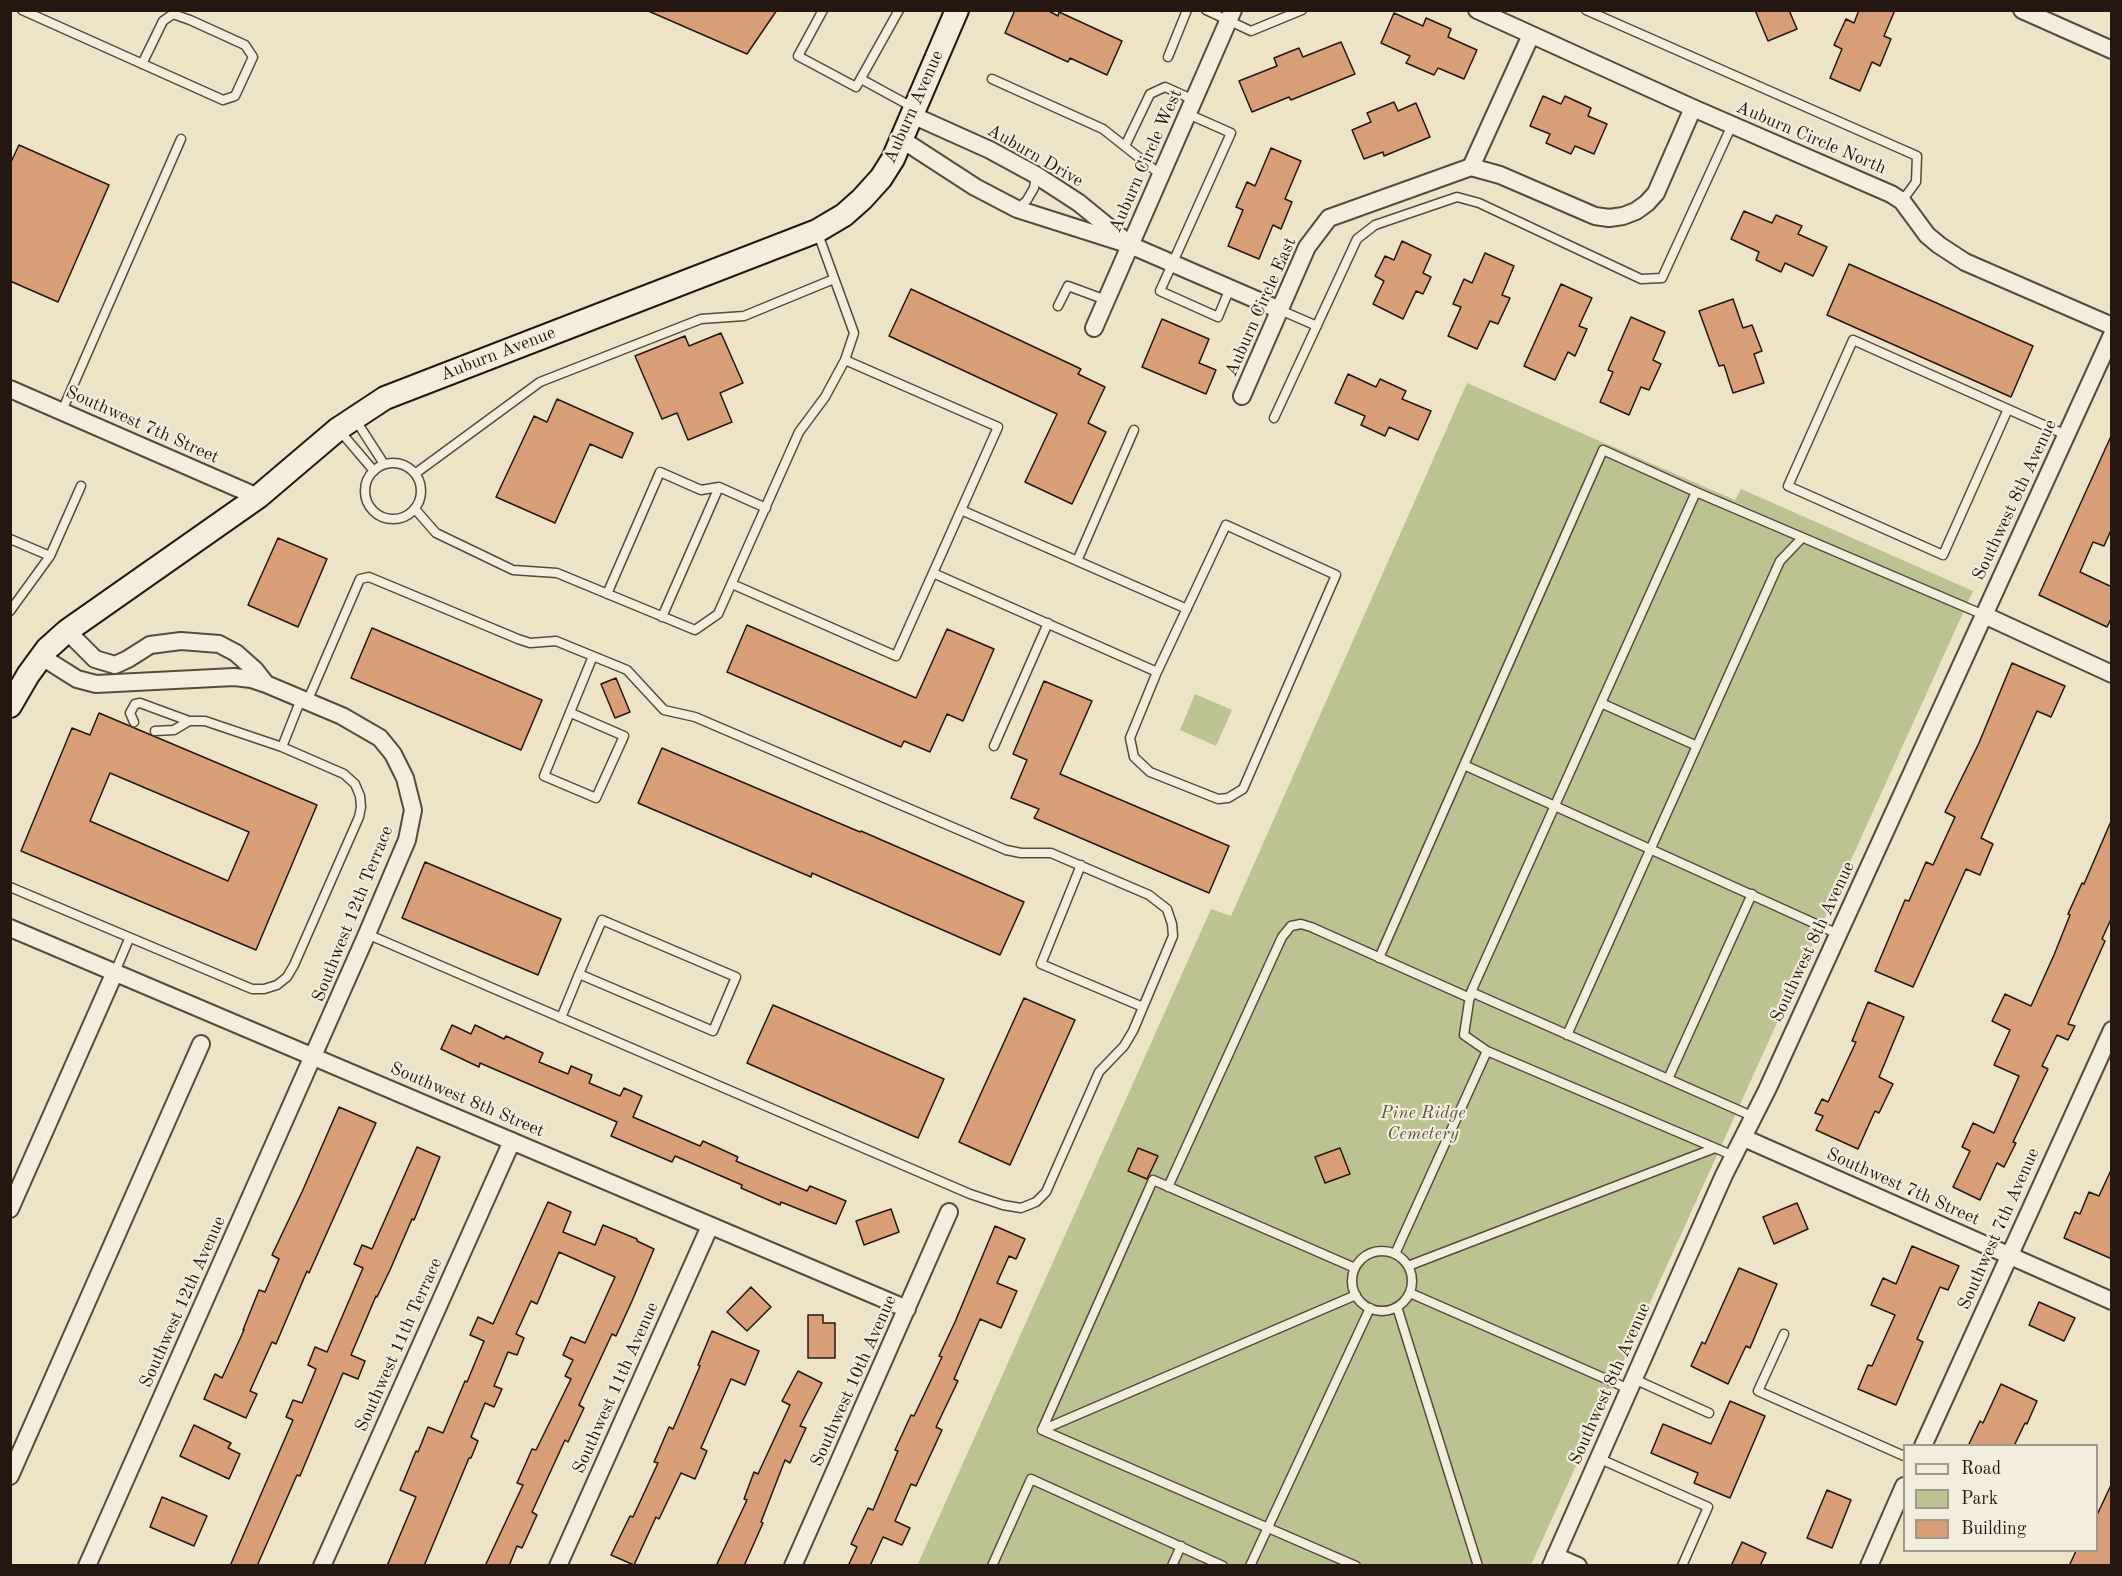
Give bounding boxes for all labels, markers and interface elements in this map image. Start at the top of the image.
street label: Auburn Avenue [879,47,949,167]
street label: Auburn Circle West [1105,86,1187,236]
street label: Auburn Circle North [1733,97,1889,179]
street label: Auburn Drive [983,120,1087,192]
street label: Auburn Circle East [1221,234,1301,380]
street label: Auburn Avenue [437,322,559,386]
street label: Southwest 7th Street [62,381,222,469]
street label: Southwest 8th Avenue [1968,416,2062,584]
street label: Southwest 12th Terrace [308,823,398,1005]
street label: Southwest 8th Avenue [1766,858,1860,1026]
street label: Southwest 8th Street [387,1058,547,1142]
park label: Pine Ridge Cemetery [1380,1102,1466,1144]
street label: Southwest 7th Street [1823,1143,1983,1231]
street label: Southwest 7th Avenue [1954,1145,2044,1313]
street label: Southwest 12th Avenue [135,1213,231,1391]
street label: Southwest 11th Terrace [351,1255,447,1435]
street label: Southwest 10th Avenue [806,1292,902,1470]
street label: Southwest 11th Avenue [568,1299,664,1477]
street label: Southwest 8th Avenue [1565,1300,1655,1468]
legend [1903,1444,2098,1552]
text: Road [1961,1460,2001,1478]
text: Park [1961,1490,1998,1508]
text: Building [1961,1520,2026,1538]

